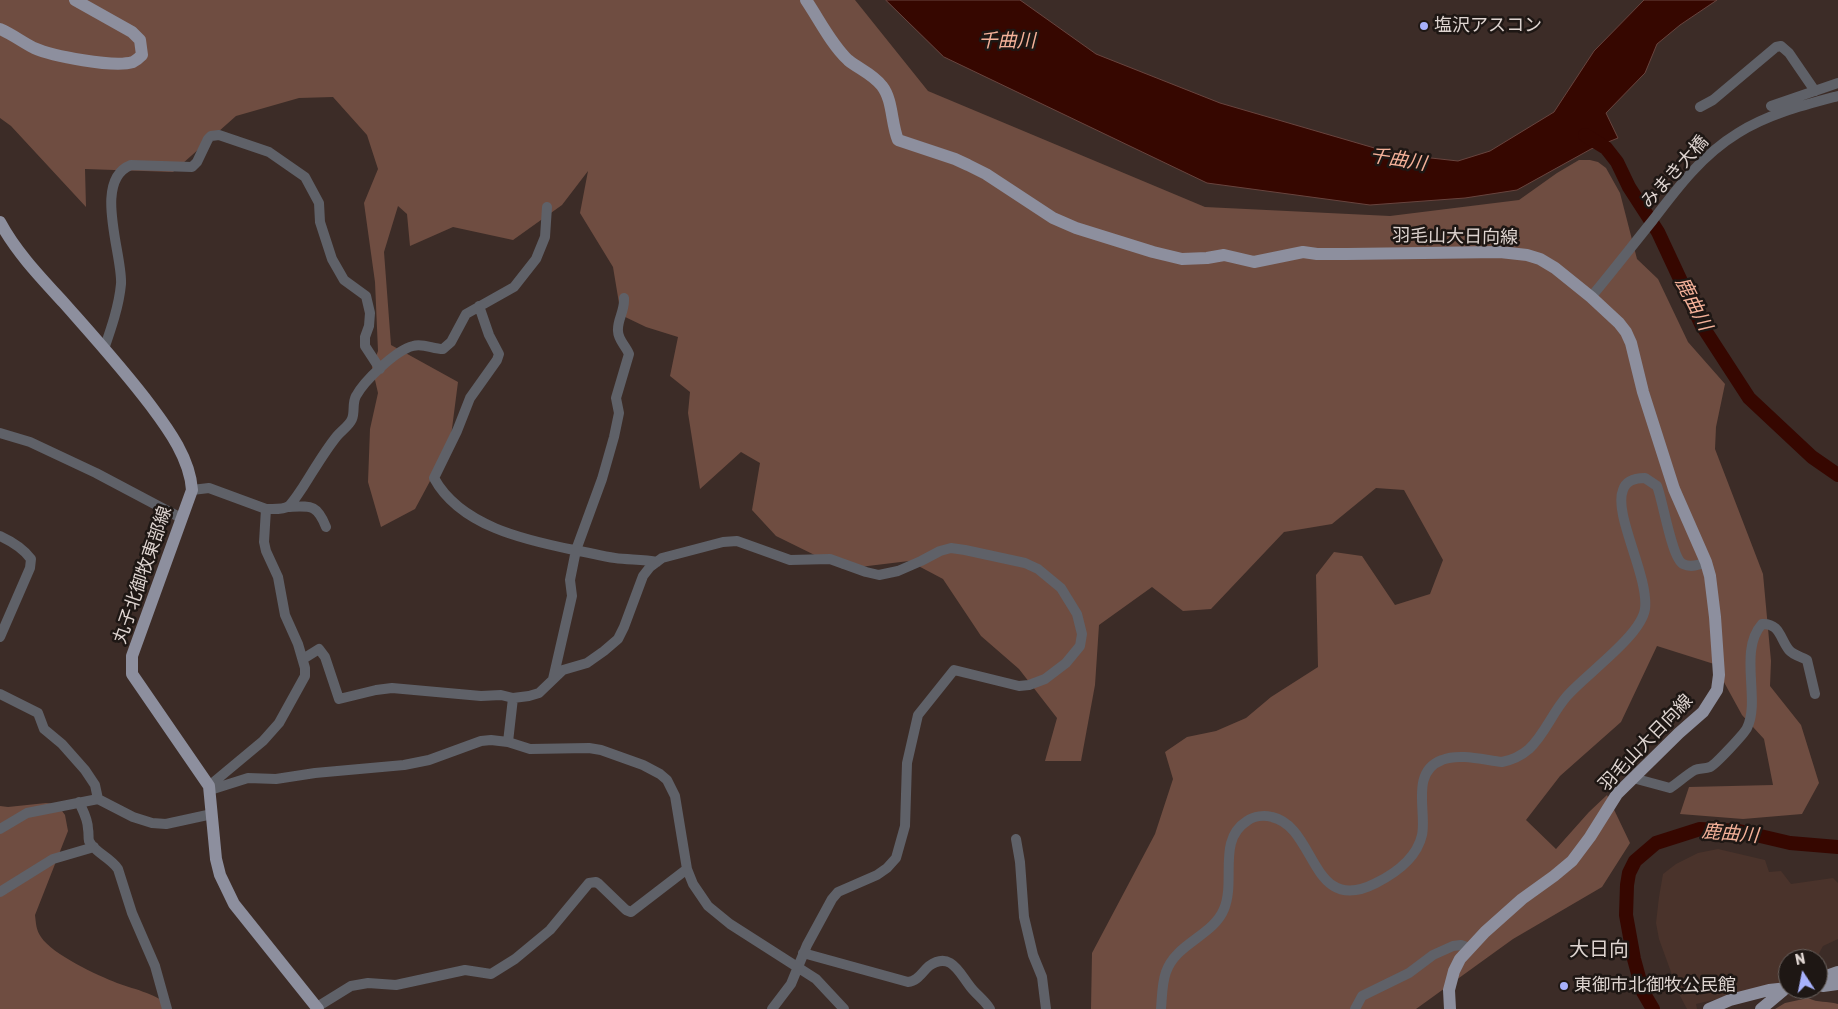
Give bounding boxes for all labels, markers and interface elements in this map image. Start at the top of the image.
place label: 塩沢アスコン [1434,15,1542,37]
marker: 塩沢アスコン [1418,20,1430,32]
water label: 千曲川 [979,31,1035,53]
street label: みまき大橋 [1637,131,1713,213]
water label: 千曲川 [1368,144,1428,176]
street label: 羽毛山大日向線 [1392,225,1518,249]
water label: 鹿曲川 [1670,273,1716,335]
street label: 丸子北御牧東部線 [109,503,177,647]
street label: 羽毛山大日向線 [1594,690,1698,796]
water label: 鹿曲川 [1701,820,1759,848]
district label: 大日向 [1569,938,1629,962]
north arrow [1778,949,1828,999]
text: N [1794,950,1807,969]
place label: 東御市北御牧公民館 [1574,975,1736,997]
marker: 東御市北御牧公民館 [1558,980,1570,992]

